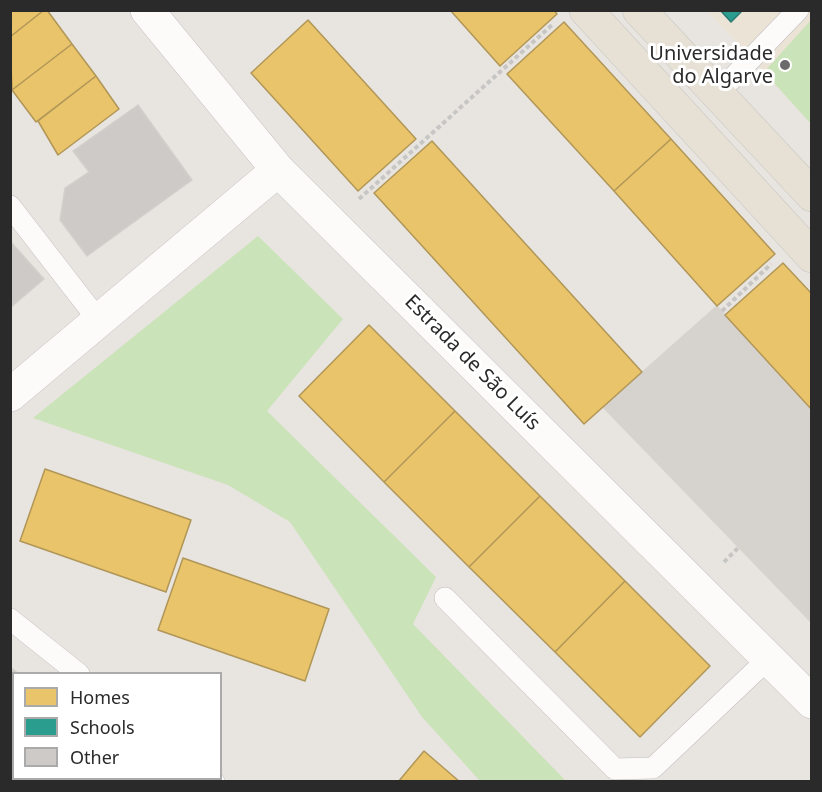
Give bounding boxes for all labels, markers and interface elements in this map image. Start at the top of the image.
place label: Universidade do Algarve [649,42,773,89]
marker: Universidade do Algarve [778,58,792,72]
street label: Estrada de São Luís [399,290,545,436]
legend [12,672,222,780]
text: Homes [70,685,130,709]
text: Schools [70,715,135,739]
text: Other [70,745,119,769]

